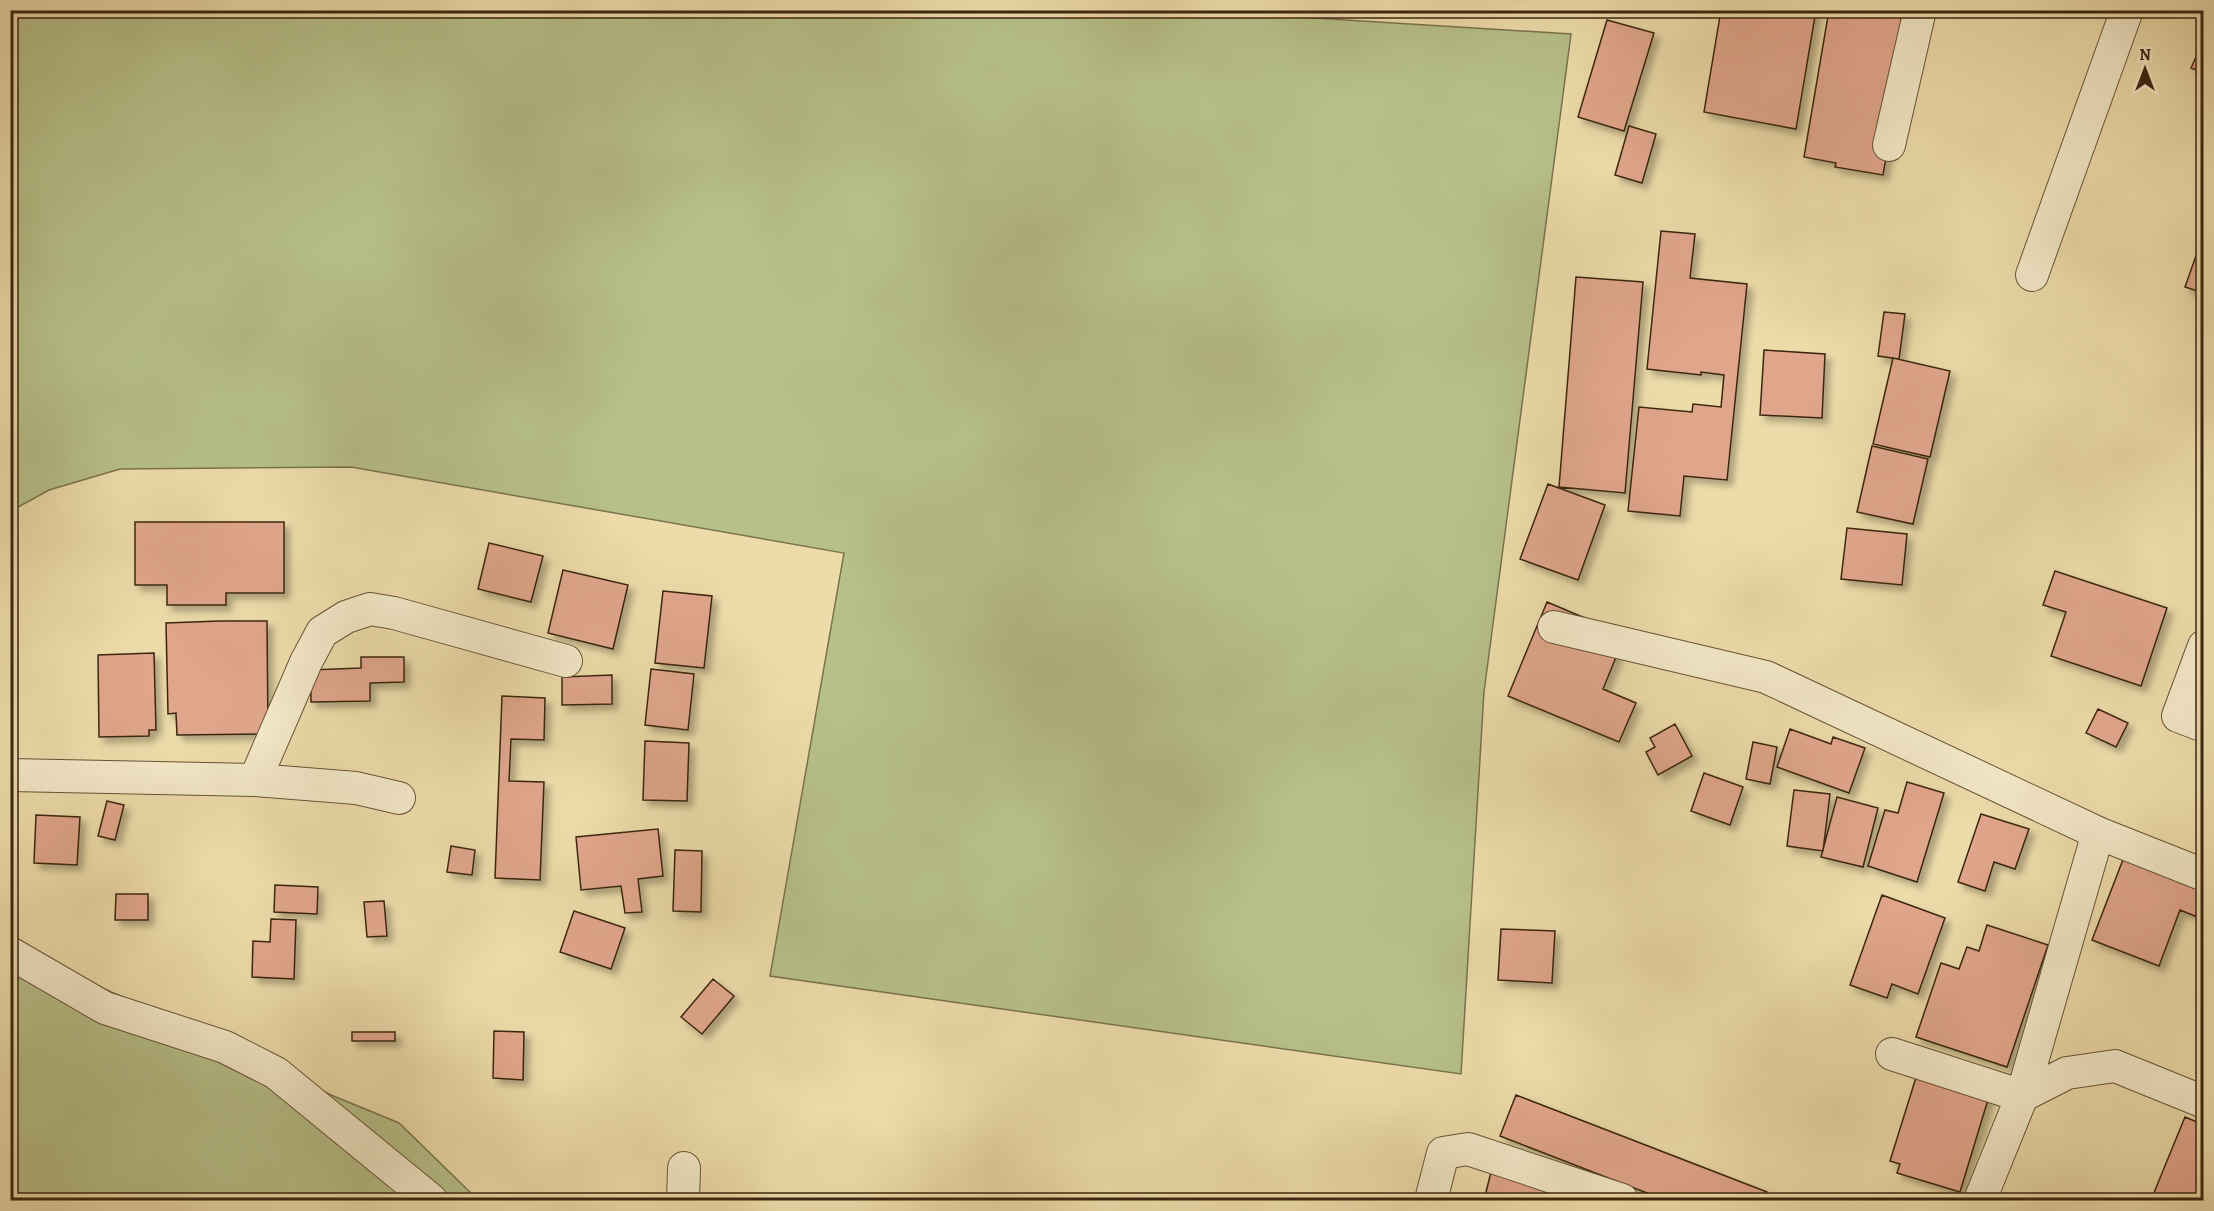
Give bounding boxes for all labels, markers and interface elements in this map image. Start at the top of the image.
north arrow [2115,39,2175,99]
text: N [2139,44,2151,66]

